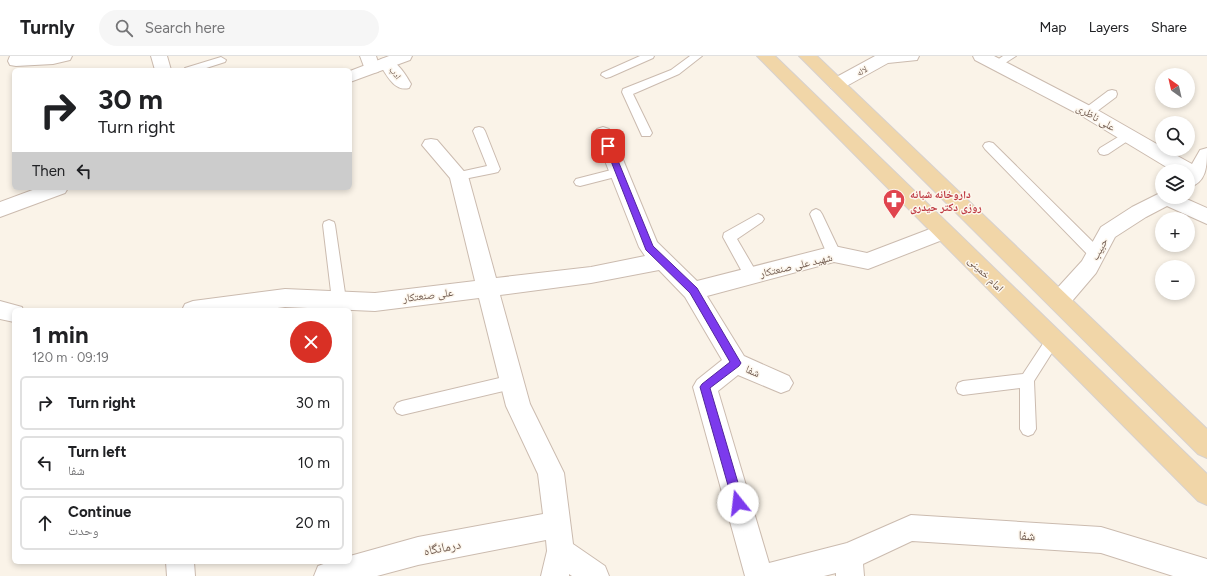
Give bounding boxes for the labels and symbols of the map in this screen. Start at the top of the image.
street label: لاله [854,63,869,78]
street label: ادب [387,64,404,81]
north arrow [1155,68,1195,108]
street label: علی ناظری [1074,101,1118,134]
pin [591,129,625,163]
pharmacy icon: داروخانه شبانه روزی دکتر حیدری [881,187,907,220]
place label: داروخانه شبانه روزی دکتر حیدری [910,188,982,215]
street label: حبیب [1088,236,1111,263]
street label: شهید علی صنعتکار [757,251,834,280]
street label: امام خمینی [965,254,1006,295]
street label: علی صنعتکار [401,286,455,305]
street label: شفا [744,363,762,380]
position arrow [717,482,759,524]
street label: شفا [1018,527,1036,544]
street label: درمانگاه [422,537,462,559]

